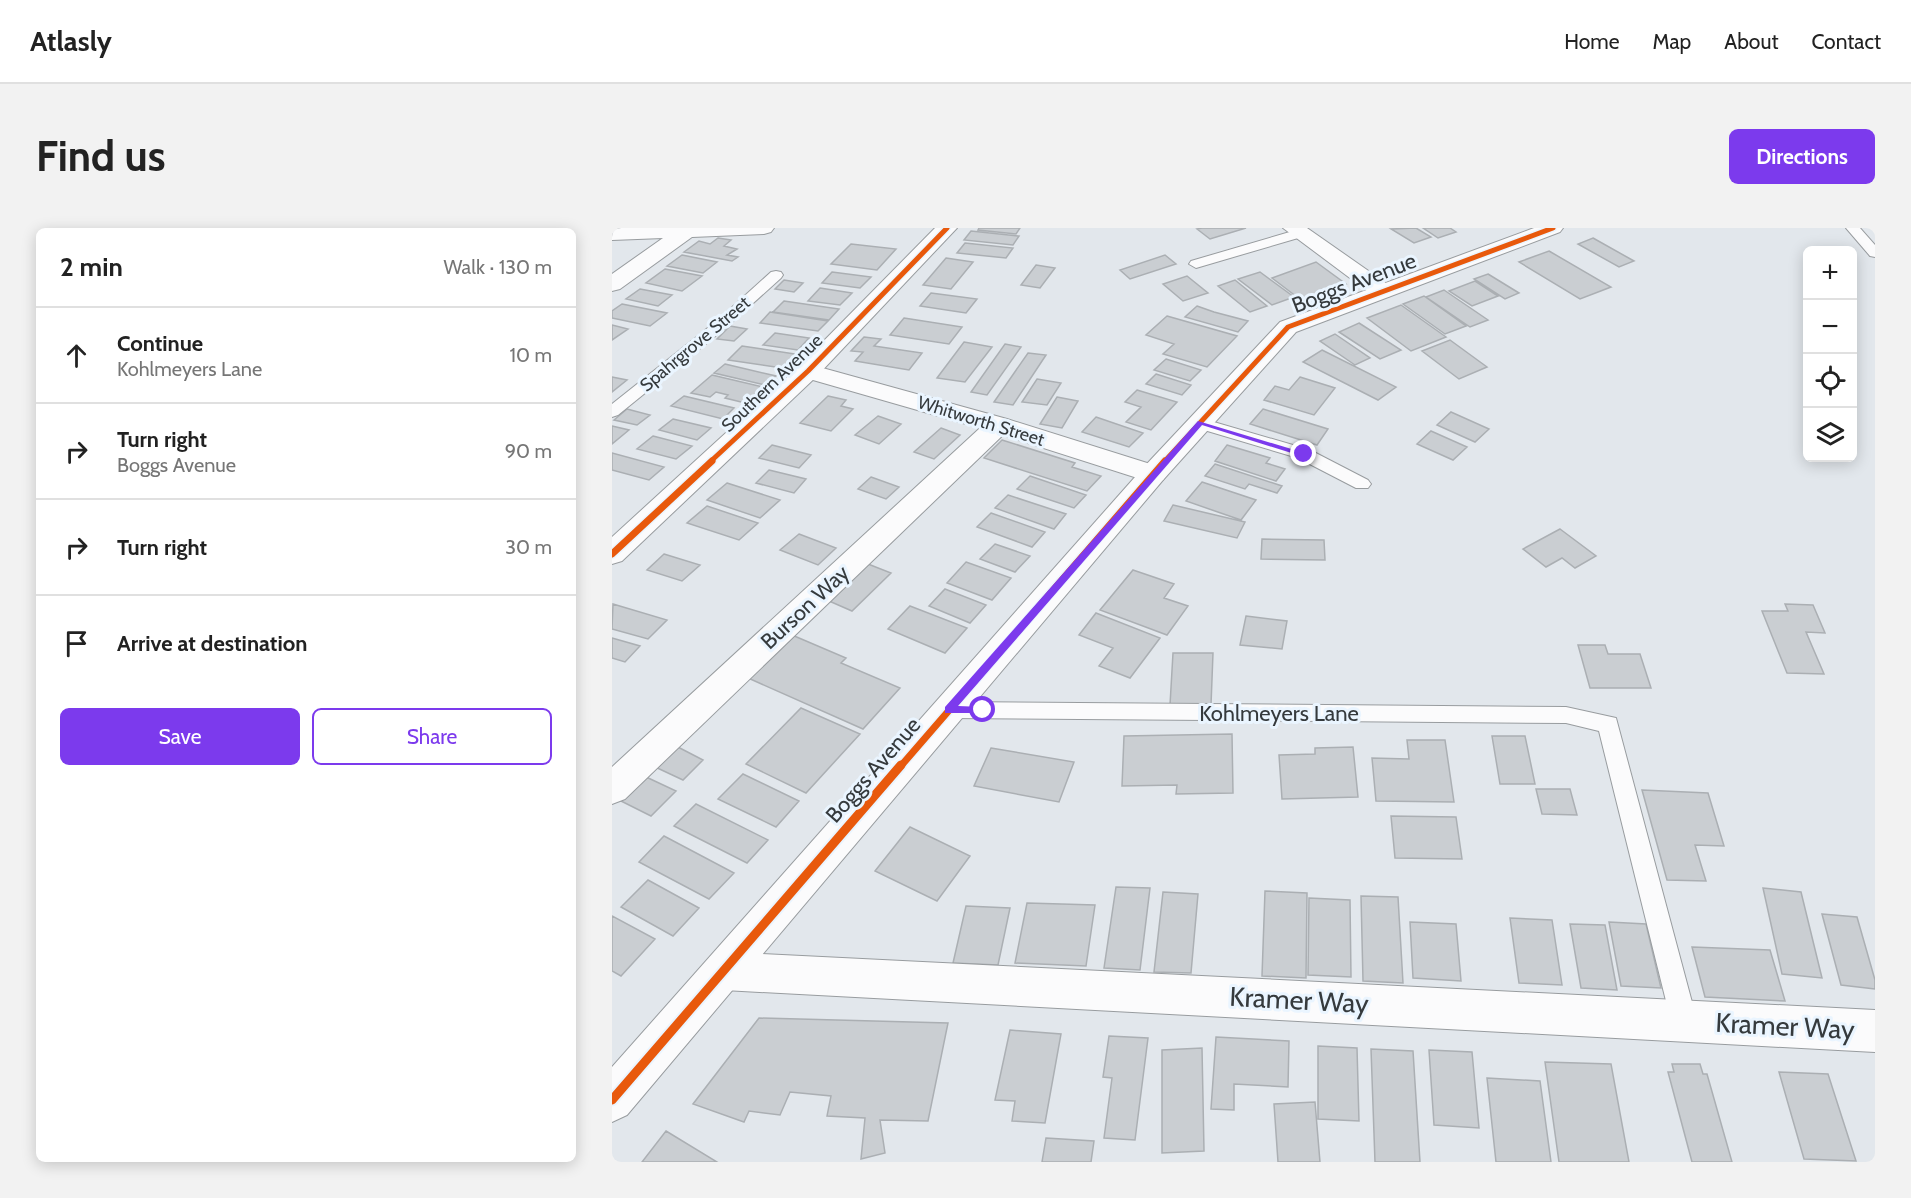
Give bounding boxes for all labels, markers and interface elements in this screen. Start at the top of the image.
text: Atlasly [30,24,112,58]
text: Home [1564,29,1620,54]
text: Map [1653,29,1691,54]
text: About [1724,29,1778,54]
text: Contact [1811,29,1881,54]
button: Directions [1729,129,1875,184]
text: Find us [36,130,165,182]
map controls [1803,246,1857,462]
button: + [1803,246,1857,300]
street label: Boggs Avenue [1288,247,1420,319]
text: 2 min [60,251,123,283]
text: Walk · 130 m [444,255,552,279]
street label: Spahrgrove Street [636,292,754,396]
button: − [1803,300,1857,354]
street label: Southern Avenue [717,329,827,437]
text: Continue [117,330,203,357]
icon: ahead [60,339,93,372]
text: 10 m [509,343,552,367]
button: locate [1803,354,1857,408]
text: Kohlmeyers Lane [117,357,262,381]
street label: Whitworth Street [915,391,1047,451]
button: layers [1803,408,1857,462]
text: Turn right [117,426,207,453]
icon: right [60,435,93,468]
text: 90 m [505,439,552,463]
route end [1290,440,1316,466]
text: Boggs Avenue [117,453,236,477]
icon: right [60,531,93,564]
text: Turn right [117,534,207,561]
text: 30 m [505,535,552,559]
street label: Burson Way [755,559,855,655]
icon: arrive [60,627,93,660]
text: Arrive at destination [117,630,307,657]
route start [969,696,995,722]
street label: Kohlmeyers Lane [1199,700,1359,727]
button: Save [60,708,300,765]
button: Share [312,708,552,765]
street label: Boggs Avenue [820,712,926,828]
street label: Kramer Way [1229,980,1370,1020]
street label: Kramer Way [1715,1006,1856,1046]

